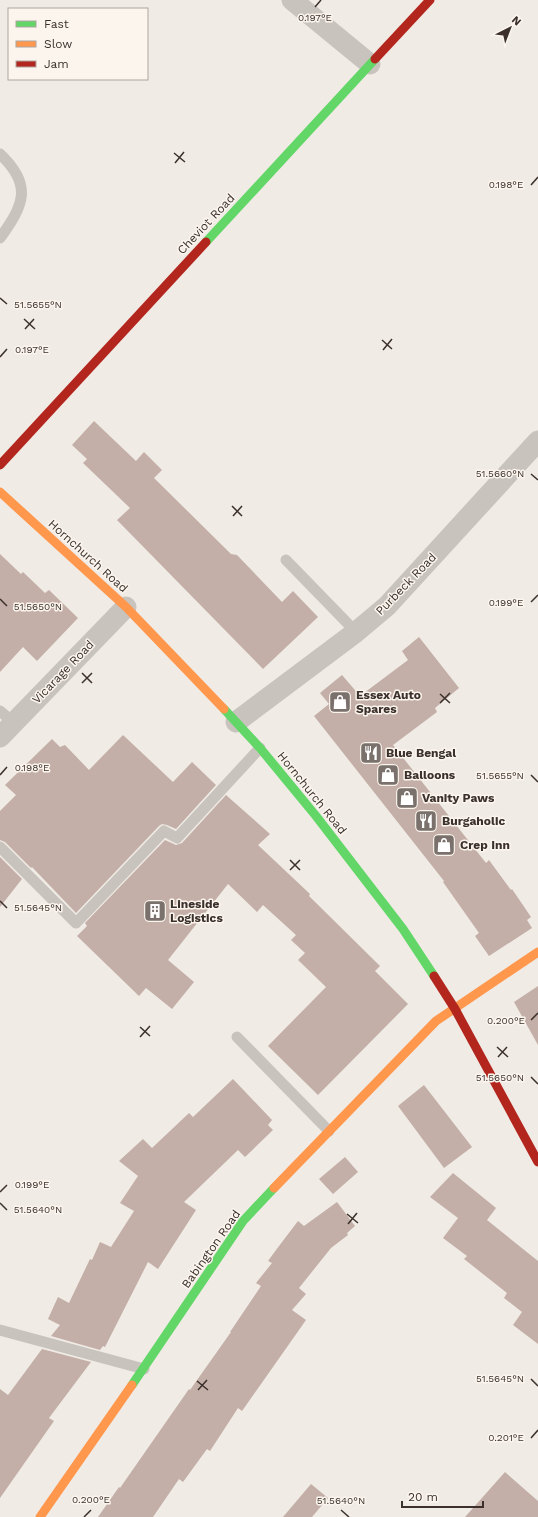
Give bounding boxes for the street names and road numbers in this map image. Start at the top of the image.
street label: Cheviot Road [175,191,237,257]
street label: Hornchurch Road [45,517,131,595]
street label: Purbeck Road [373,550,439,618]
street label: Vicarage Road [29,637,97,707]
street label: Hornchurch Road [274,749,350,837]
street label: Babington Road [179,1207,243,1291]

